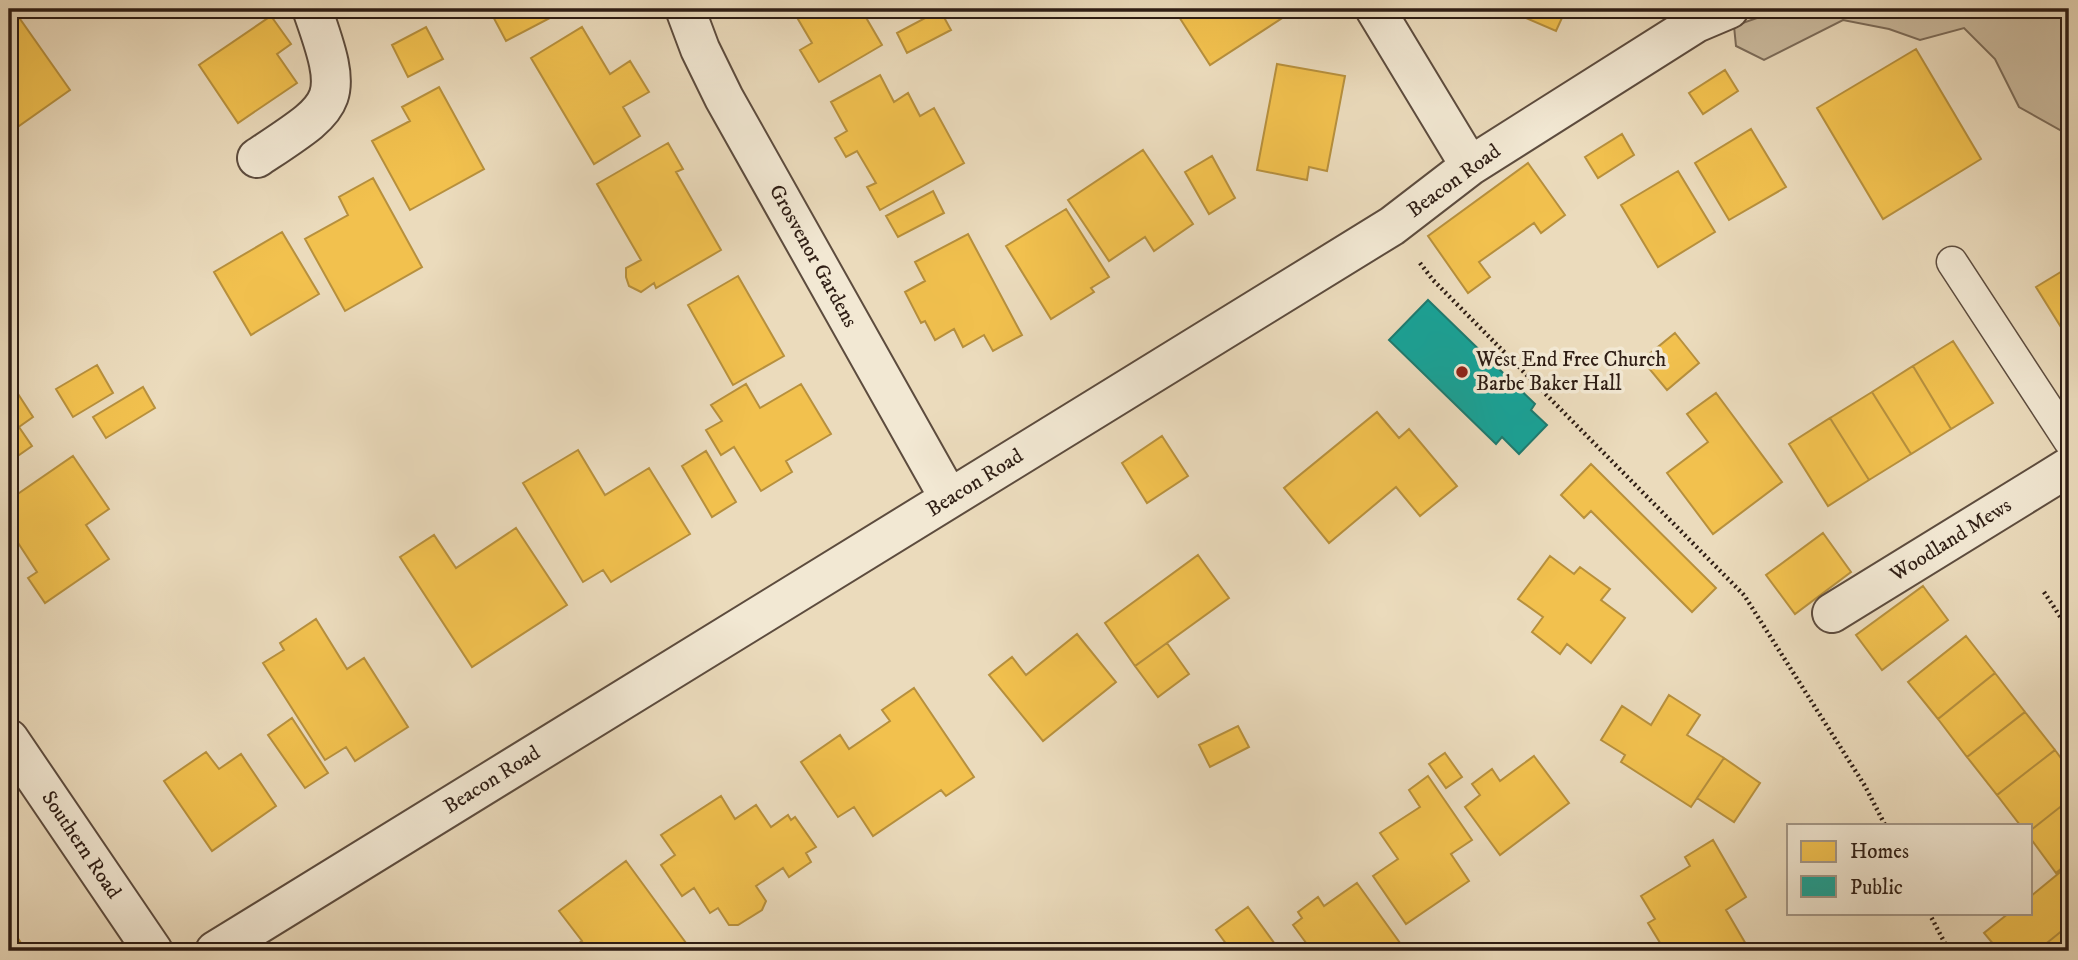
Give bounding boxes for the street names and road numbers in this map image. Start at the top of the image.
street label: Beacon Road [1402,138,1506,224]
street label: Grosvenor Gardens [763,180,863,332]
street label: Beacon Road [922,443,1029,523]
street label: Woodland Mews [1885,492,2017,588]
street label: Beacon Road [439,740,546,820]
street label: Southern Road [35,786,127,904]

